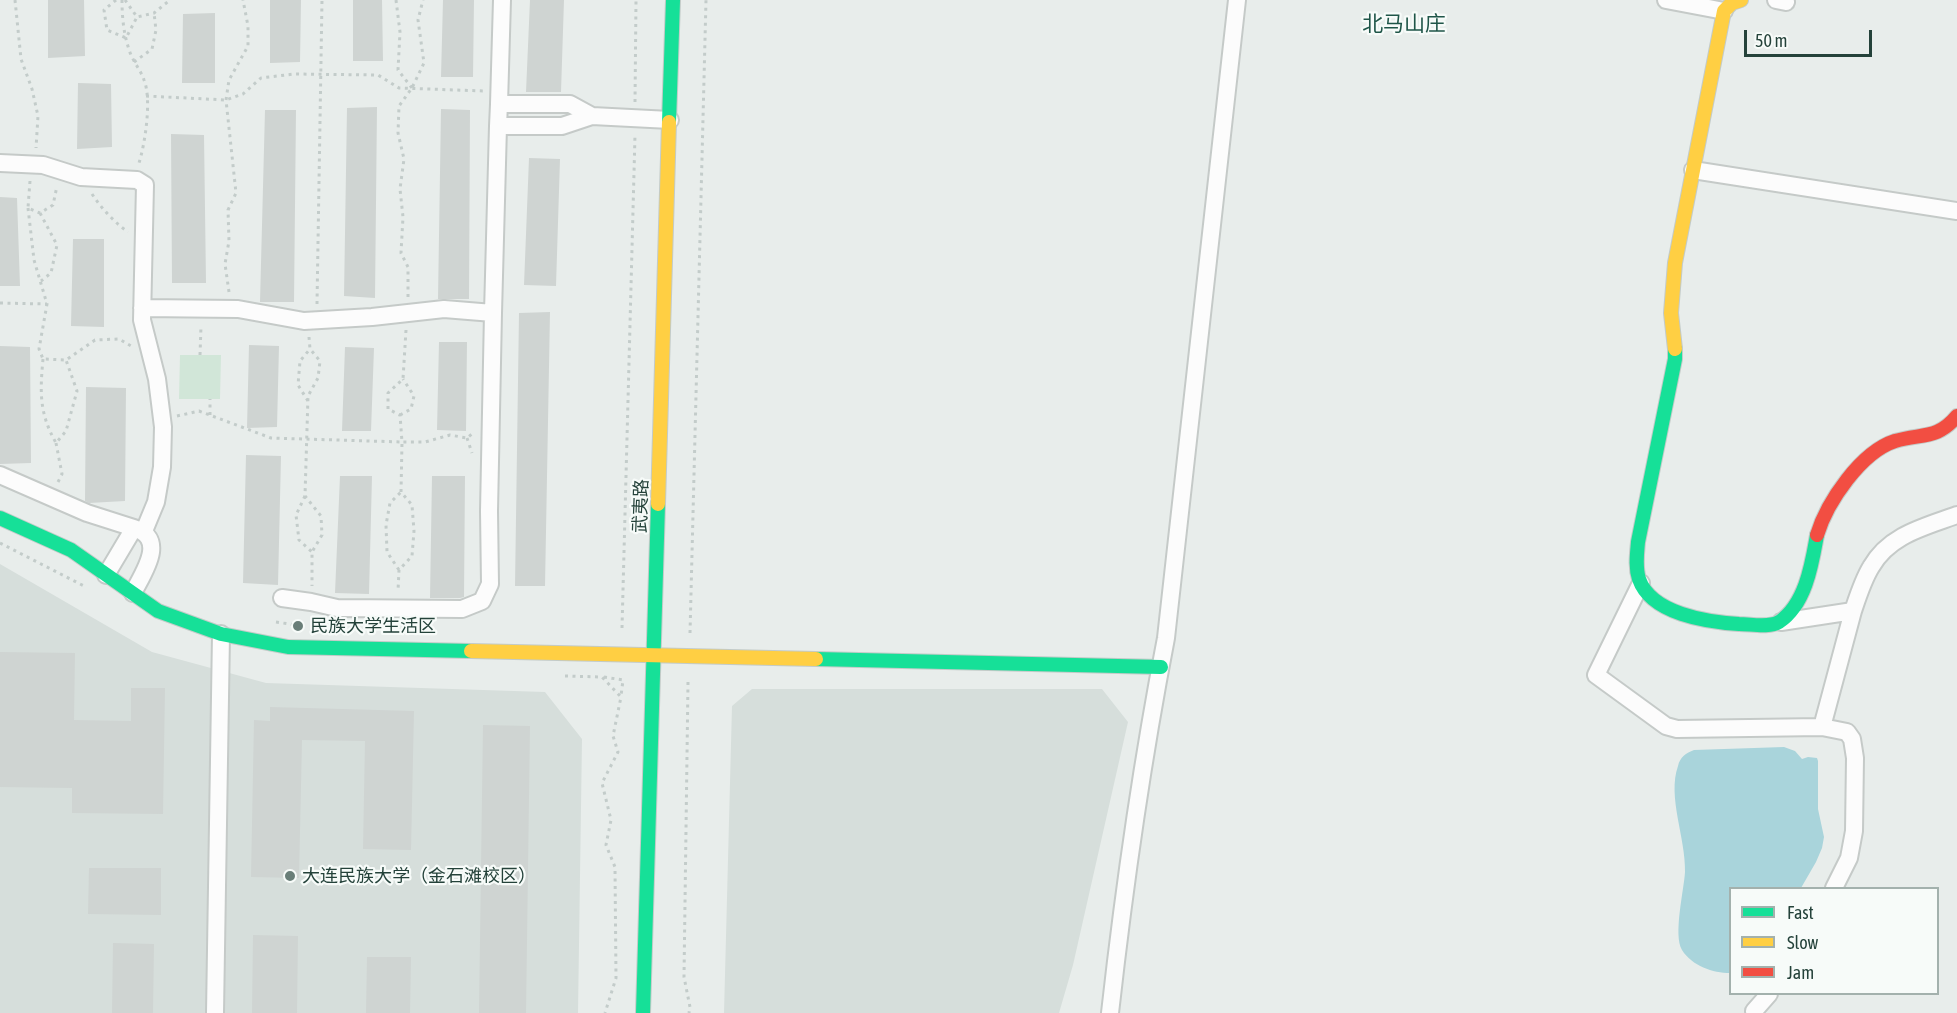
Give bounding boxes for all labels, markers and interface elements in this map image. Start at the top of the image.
district label: 北马山庄 [1362,11,1446,37]
scale bar [1747,18,1874,56]
text: 50 m [1755,30,1787,51]
street label: 武夷路 [629,479,653,533]
place label: 民族大学生活区 [310,615,436,637]
marker: 民族大学生活区 [291,619,305,633]
place label: 大连民族大学（金石滩校区） [302,865,536,887]
marker: 大连民族大学（金石滩校区） [283,869,297,883]
legend [1729,887,1939,995]
text: Fast [1787,902,1814,923]
text: Slow [1787,932,1818,953]
text: Jam [1787,962,1814,983]

